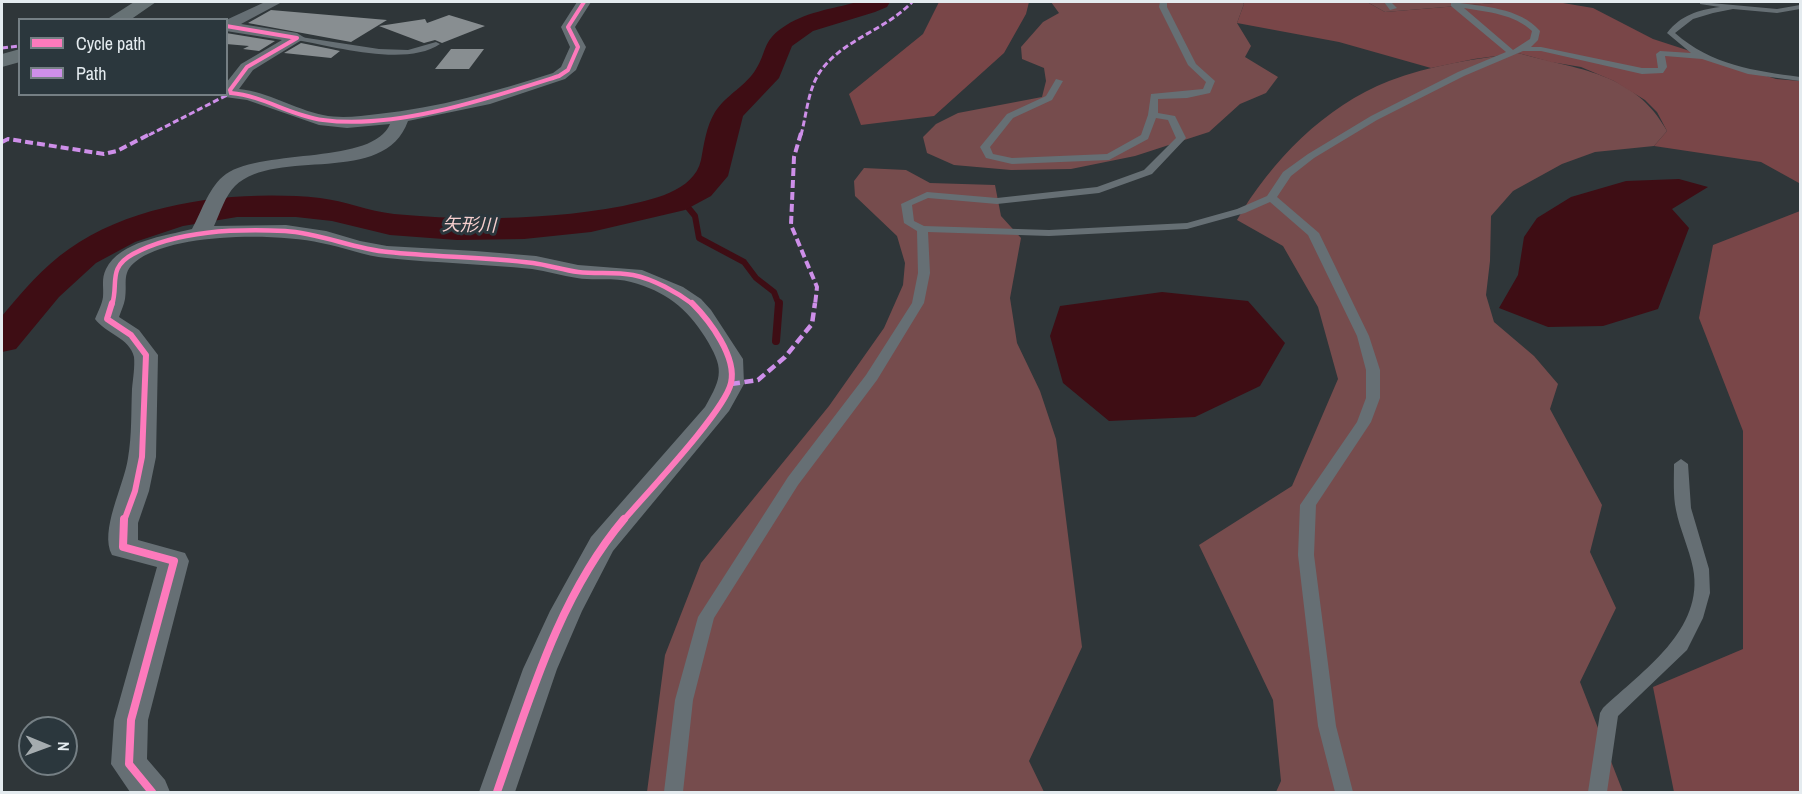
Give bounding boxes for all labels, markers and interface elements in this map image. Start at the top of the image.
legend [18,18,228,96]
text: Cycle path [76,31,146,56]
text: Path [76,61,106,86]
water label: 矢形川 [442,215,496,237]
north arrow [18,716,78,776]
text: N [53,741,75,751]

